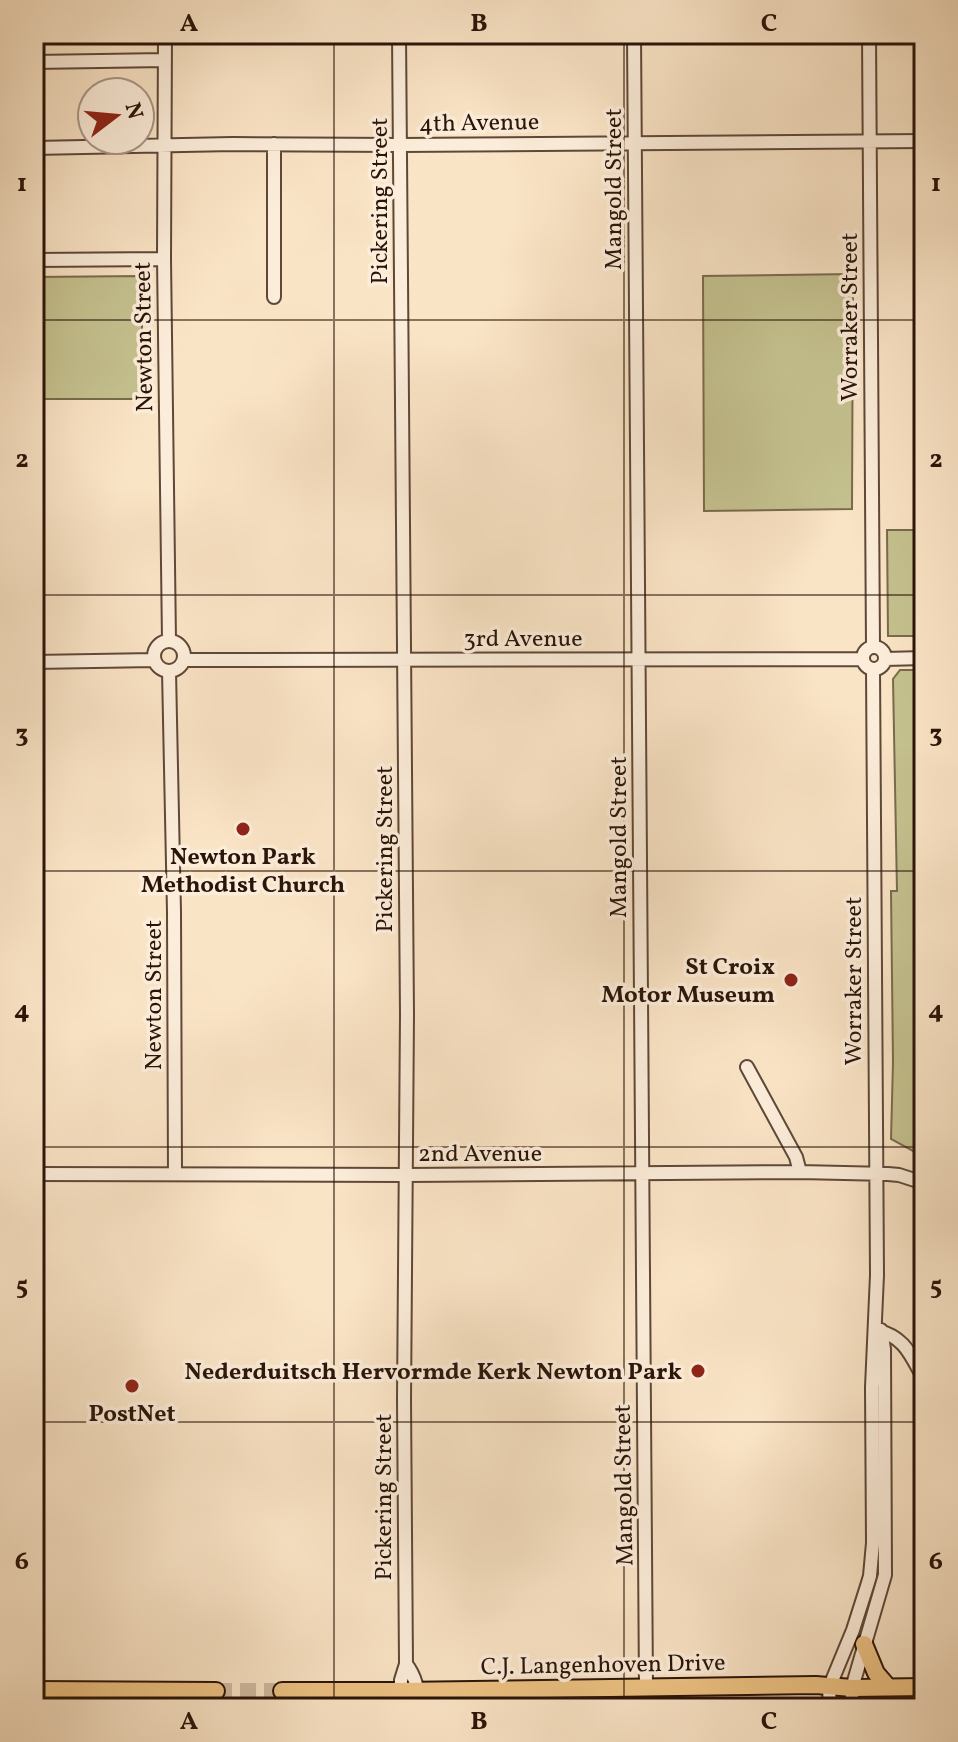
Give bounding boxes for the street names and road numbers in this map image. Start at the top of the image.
street label: 4th Avenue [419,106,540,142]
street label: Mangold Street [598,108,632,270]
street label: Pickering Street [364,118,398,284]
street label: Worraker Street [834,233,868,401]
street label: Newton Street [127,261,163,413]
street label: 3rd Avenue [463,623,583,657]
street label: Mangold Street [603,756,637,918]
street label: Pickering Street [369,766,403,932]
street label: Worraker Street [838,897,872,1065]
street label: Newton Street [138,920,172,1070]
street label: 2nd Avenue [418,1138,542,1172]
street label: Mangold Street [607,1404,643,1566]
street label: Pickering Street [368,1414,402,1580]
street label: C.J. Langenhoven Drive [480,1647,726,1685]

